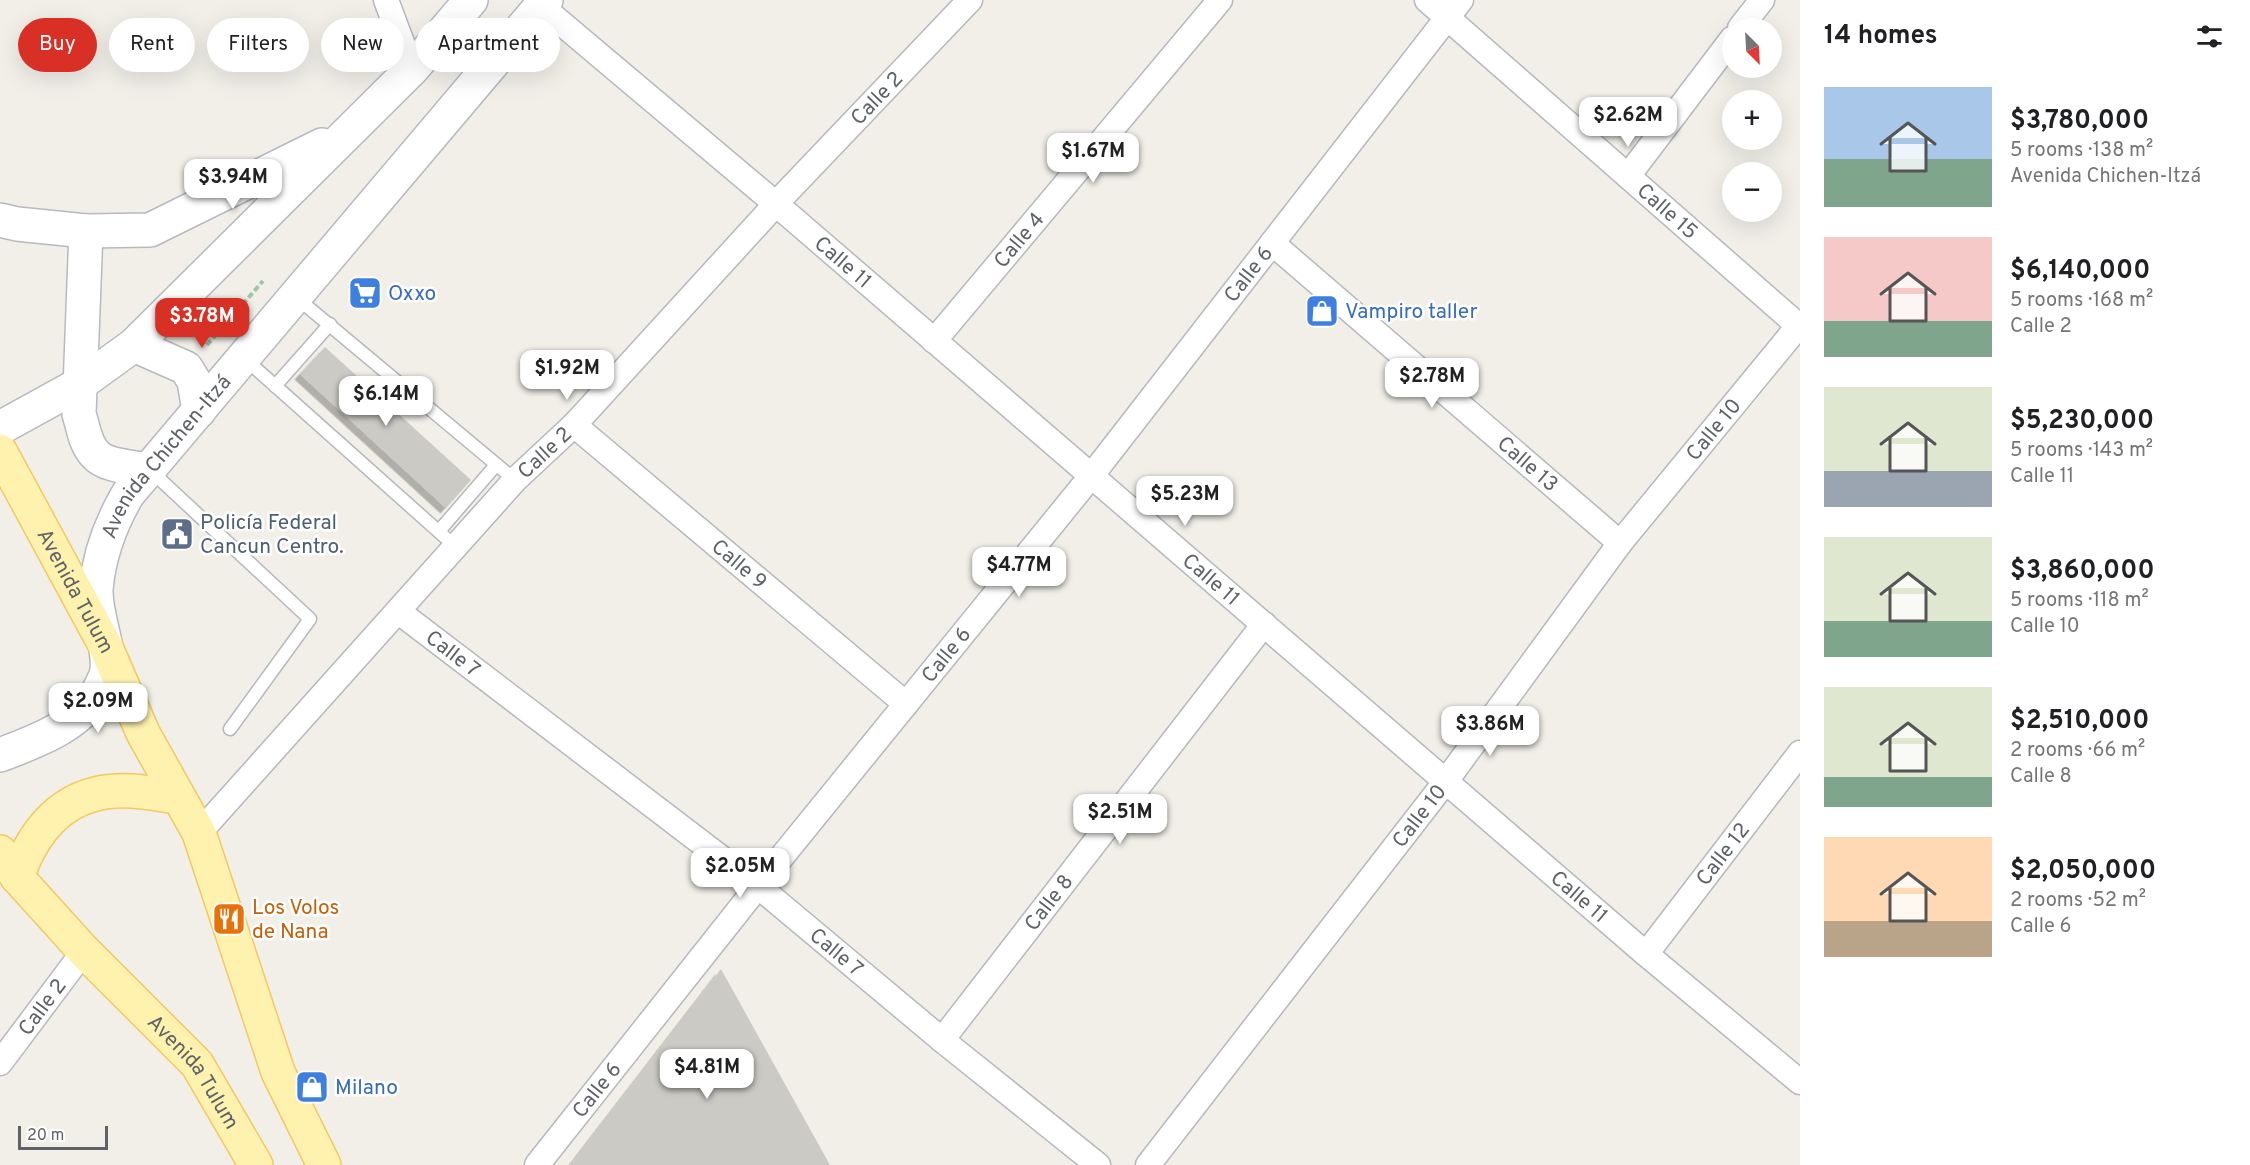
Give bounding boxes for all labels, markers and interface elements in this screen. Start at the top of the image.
chip: Buy [18,18,97,72]
chip: Rent [109,18,195,72]
chip: Filters [207,18,309,72]
chip: New [321,18,404,72]
chip: Apartment [416,18,560,72]
north arrow [1722,18,1782,78]
map controls [1722,18,1782,222]
text: 14 homes [1824,20,1938,53]
icon: filters [2193,20,2226,53]
street label: Calle 2 [846,66,910,132]
button: + [1722,90,1782,150]
pin: $2.62M [1579,97,1677,148]
text: $2.62M [1593,103,1663,129]
text: $3,780,000 [2010,105,2149,138]
icon: home [1872,111,1944,183]
pin: $1.67M [1044,133,1142,184]
text: 5 rooms · 138 m² [2010,138,2153,164]
text: $1.67M [1061,139,1125,165]
pin: $3.94M [184,159,282,210]
button: − [1722,162,1782,222]
text: Avenida Chichen-Itzá [2010,164,2201,190]
text: $3.94M [198,165,268,191]
street label: Calle 15 [1630,178,1703,246]
street label: Calle 4 [989,207,1051,274]
street label: Calle 11 [808,231,877,295]
street label: Calle 6 [1219,241,1280,309]
text: $6,140,000 [2010,255,2150,288]
icon: home [1872,261,1944,333]
supermarket icon: Oxxo [347,275,383,311]
place label: Oxxo [388,281,436,308]
text: 5 rooms · 168 m² [2010,288,2153,314]
shop icon: Vampiro taller [1304,293,1340,329]
pin: $3.78M [153,298,251,349]
place label: Vampiro taller [1345,299,1478,326]
text: $3.78M [169,304,235,330]
text: Calle 2 [2010,314,2072,340]
pin: $1.92M [518,350,616,401]
text: $1.92M [534,356,600,382]
pin: $2.78M [1383,358,1481,409]
text: $2.78M [1399,364,1465,390]
street label: Avenida Chichen-Itzá [96,370,238,543]
pin: $6.14M [337,376,435,427]
text: $6.14M [353,382,419,408]
street label: Calle 10 [1681,393,1748,467]
text: $5,230,000 [2010,405,2154,438]
icon: home [1872,411,1944,483]
street label: Calle 2 [513,422,578,486]
street label: Calle 13 [1491,431,1563,499]
text: 5 rooms · 143 m² [2010,438,2153,464]
text: Calle 11 [2010,464,2074,490]
pin: $5.23M [1136,476,1234,527]
text: $5.23M [1150,482,1220,508]
place label: Policía Federal Cancun Centro. [200,510,344,561]
public building icon: Policía Federal Cancun Centro. [159,516,195,552]
street label: Avenida Tulum [30,524,119,659]
street label: Calle 9 [705,534,772,596]
pin: $4.77M [970,547,1068,598]
street label: Calle 11 [1176,548,1245,613]
text: $4.77M [986,553,1052,579]
text: $3,860,000 [2010,555,2155,588]
icon: home [1872,561,1944,633]
text: 5 rooms · 118 m² [2010,588,2149,614]
text: Calle 10 [2010,614,2080,640]
street label: Calle 6 [916,622,978,689]
street label: Calle 7 [419,625,485,684]
pin: $2.09M [49,683,147,734]
text: $2.09M [63,689,133,715]
text: $2,510,000 [2010,705,2149,738]
pin: $3.86M [1441,706,1539,757]
icon: home [1872,711,1944,783]
text: $3.86M [1455,712,1525,738]
text: 2 rooms · 66 m² [2010,738,2145,764]
text: Calle 8 [2010,764,2072,790]
street label: Calle 10 [1387,780,1453,854]
pin: $2.51M [1071,794,1169,845]
text: $2.51M [1087,800,1153,826]
street label: Calle 12 [1691,818,1757,892]
pin: $2.05M [691,848,789,899]
text: $2.05M [705,854,775,880]
text: $2,050,000 [2010,855,2156,888]
icon: home [1872,861,1944,933]
street label: Calle 11 [1544,865,1613,930]
street label: Calle 8 [1019,869,1080,937]
text: 2 rooms · 52 m² [2010,888,2146,914]
place label: Los Volos de Nana [252,895,339,946]
restaurant icon: Los Volos de Nana [211,901,247,937]
text: Calle 6 [2010,914,2071,940]
street label: Calle 7 [803,923,868,983]
street label: Calle 2 [13,974,73,1042]
street label: Avenida Tulum [141,1010,244,1135]
pin: $4.81M [658,1049,756,1100]
text: $4.81M [674,1055,740,1081]
street label: Calle 6 [567,1057,628,1124]
shop icon: Milano [294,1069,330,1105]
place label: Milano [335,1075,398,1102]
scale bar [18,1123,108,1150]
text: 20 m [27,1126,64,1146]

